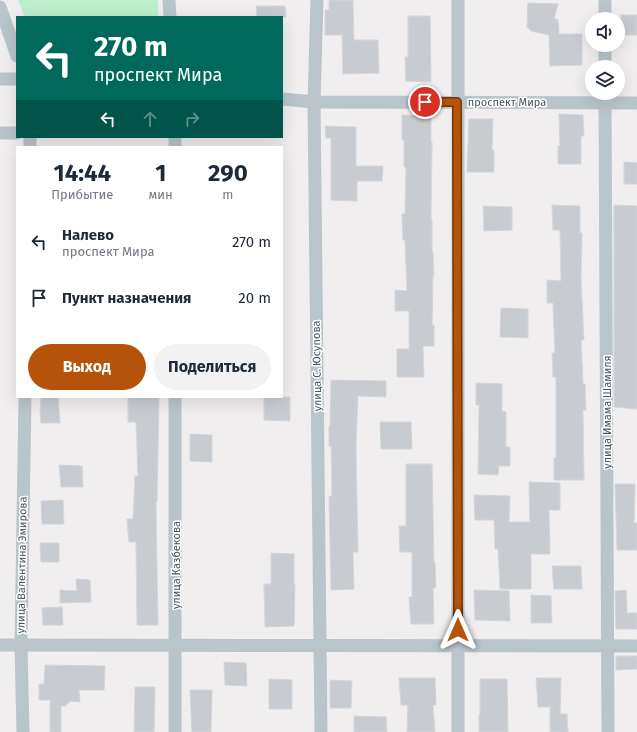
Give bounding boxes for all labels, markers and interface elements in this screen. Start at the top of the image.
map controls [585,12,625,100]
button: sound [585,12,625,52]
text: 270 m [94,30,168,63]
icon: left [28,32,80,84]
button: layers [585,60,625,100]
text: проспект Мира [94,64,222,86]
pin [408,85,442,119]
icon: arrive [414,91,436,113]
street label: проспект Мира [468,96,546,109]
icon: left [97,108,119,130]
icon: ahead [139,108,161,130]
icon: right [181,108,203,130]
text: 14:44 [54,159,111,187]
text: 1 [155,159,166,187]
text: 290 [208,159,248,187]
text: Прибытие [51,187,113,202]
text: мин [149,187,173,202]
text: m [222,187,233,202]
text: Налево [62,226,114,244]
icon: left [28,231,50,253]
text: 270 m [232,233,271,251]
text: проспект Мира [62,244,155,259]
icon: arrive [28,287,50,309]
text: Пункт назначения [62,289,191,307]
text: 20 m [238,289,271,307]
street label: улица С. Юсупова [310,320,324,412]
button: Выход [28,344,146,390]
button: Поделиться [154,344,271,390]
street label: улица Имама Шамиля [601,355,614,469]
street label: улица Валентина Эмирова [14,496,30,634]
street label: улица Казбекова [170,521,183,609]
position arrow [437,609,479,651]

